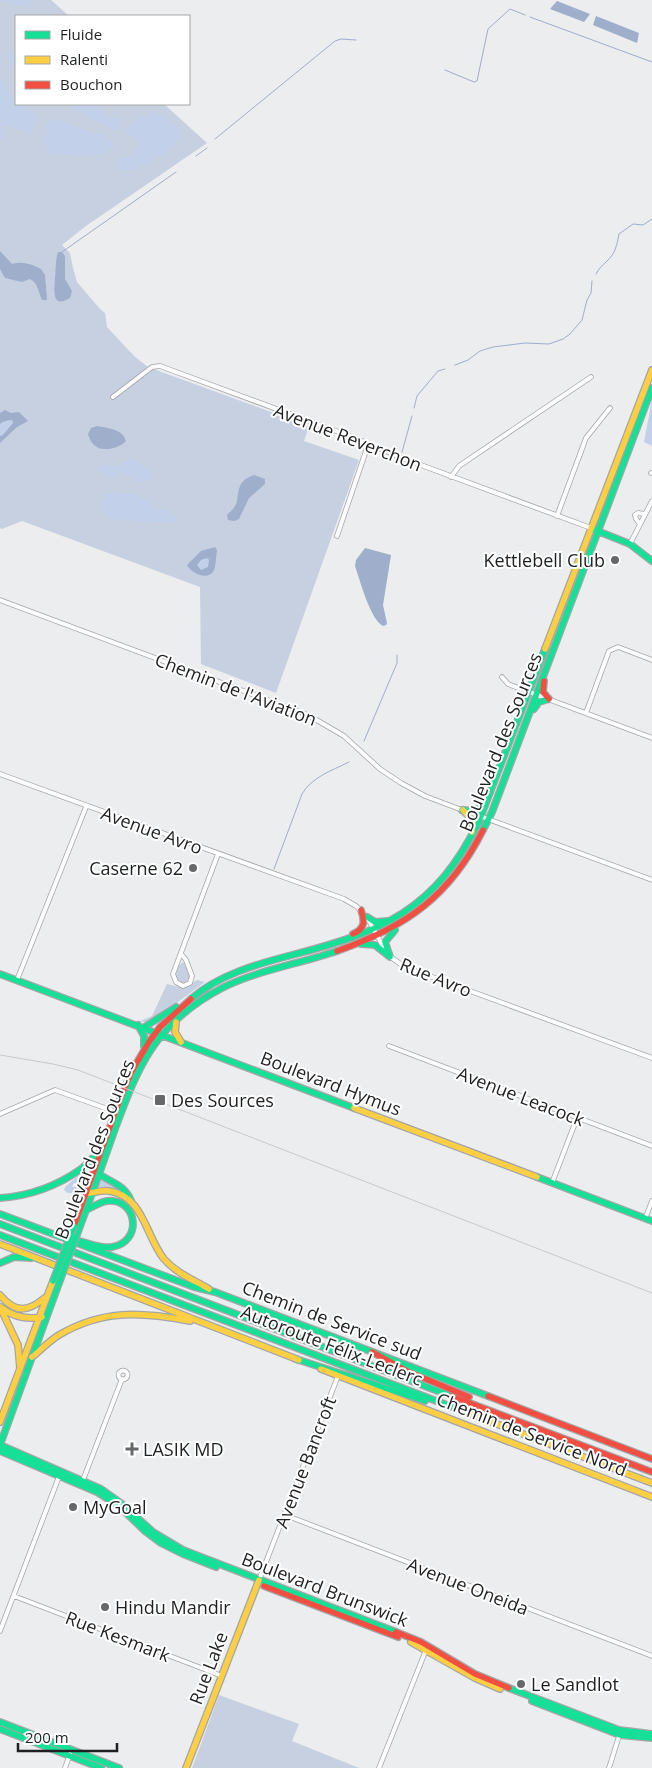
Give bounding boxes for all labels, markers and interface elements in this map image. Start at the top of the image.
legend [15,15,190,105]
text: Fluide [60,24,102,44]
text: Ralenti [60,49,108,69]
text: Bouchon [60,74,123,94]
street label: Avenue Reverchon [271,398,425,476]
place label: Kettlebell Club [484,548,605,572]
marker: Kettlebell Club [609,554,621,566]
street label: Chemin de l'Aviation [152,647,320,731]
street label: Boulevard des Sources [453,649,547,835]
street label: Avenue Avro [98,801,206,859]
place label: Caserne 62 [89,856,183,880]
marker: Caserne 62 [187,862,199,874]
street label: Rue Avro [397,952,475,1002]
street label: Boulevard Hymus [257,1045,405,1121]
street label: Boulevard des Sources [49,1056,139,1242]
street label: Avenue Leacock [454,1061,589,1131]
place label: Des Sources [171,1088,274,1112]
marker: Des Sources [153,1093,167,1107]
street label: Chemin de Service sud [239,1275,425,1365]
street label: Autoroute Félix-Leclerc [238,1299,427,1391]
street label: Chemin de Service Nord [433,1387,631,1481]
street label: Avenue Bancroft [269,1393,341,1531]
place label: LASIK MD [143,1437,224,1461]
marker: LASIK MD [125,1442,139,1456]
place label: MyGoal [83,1495,147,1519]
marker: MyGoal [67,1501,79,1513]
street label: Boulevard Brunswick [238,1546,412,1632]
street label: Avenue Oneida [404,1552,532,1620]
place label: Hindu Mandir [115,1595,231,1619]
marker: Hindu Mandir [99,1601,111,1613]
street label: Rue Kesmark [62,1605,174,1667]
street label: Rue Lake [183,1628,233,1708]
place label: Le Sandlot [531,1672,619,1696]
marker: Le Sandlot [515,1678,527,1690]
scale bar [18,1720,116,1752]
text: 200 m [25,1727,69,1747]

